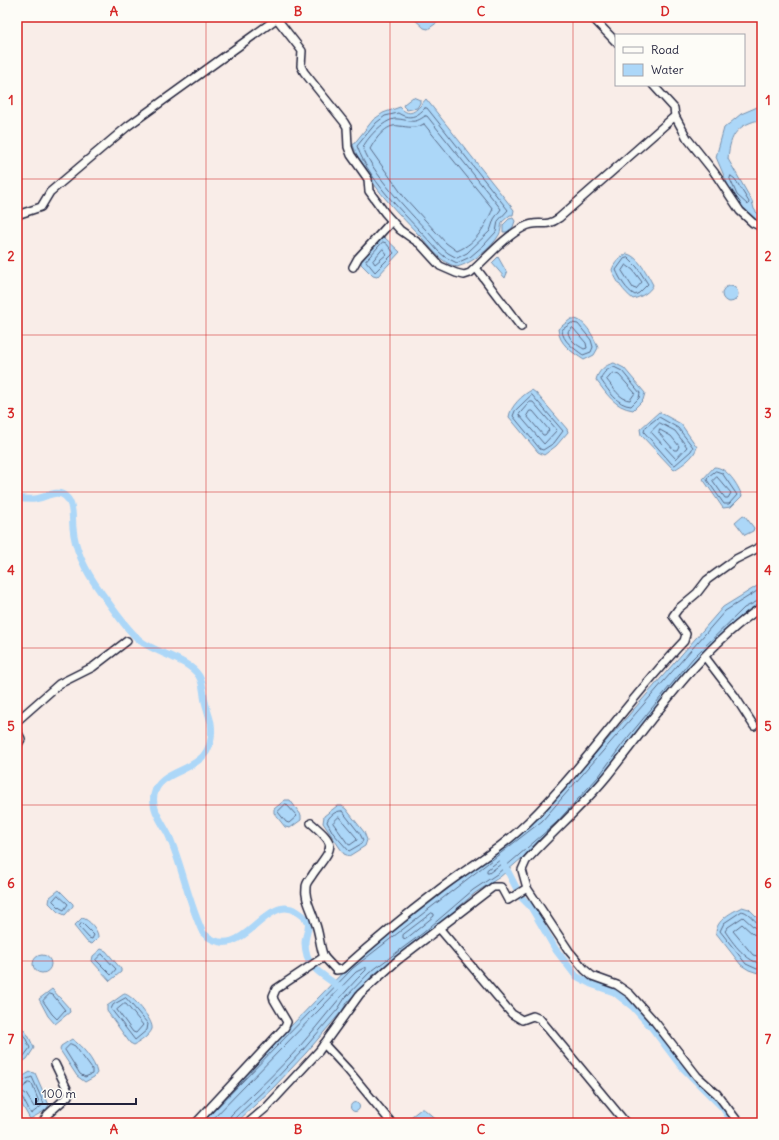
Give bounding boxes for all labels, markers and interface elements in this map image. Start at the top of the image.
text: A [110,3,119,20]
text: B [294,3,303,20]
text: C [477,3,486,20]
text: D [660,3,670,20]
legend [615,34,745,86]
text: Road [651,42,679,57]
text: Water [651,62,684,77]
text: 1 [8,92,14,109]
text: 1 [765,92,771,109]
text: 2 [7,248,15,265]
text: 2 [764,248,772,265]
text: 3 [7,405,15,422]
text: 3 [764,405,772,422]
text: 4 [7,562,15,579]
text: 4 [764,562,772,579]
text: 5 [7,718,15,735]
text: 5 [764,718,772,735]
text: 6 [7,875,15,892]
text: 6 [764,875,772,892]
text: 7 [8,1031,15,1048]
text: 7 [765,1031,772,1048]
scale bar [36,1080,136,1106]
text: 100 m [42,1086,76,1101]
text: A [110,1121,119,1138]
text: B [294,1121,303,1138]
text: C [477,1121,486,1138]
text: D [660,1121,670,1138]

